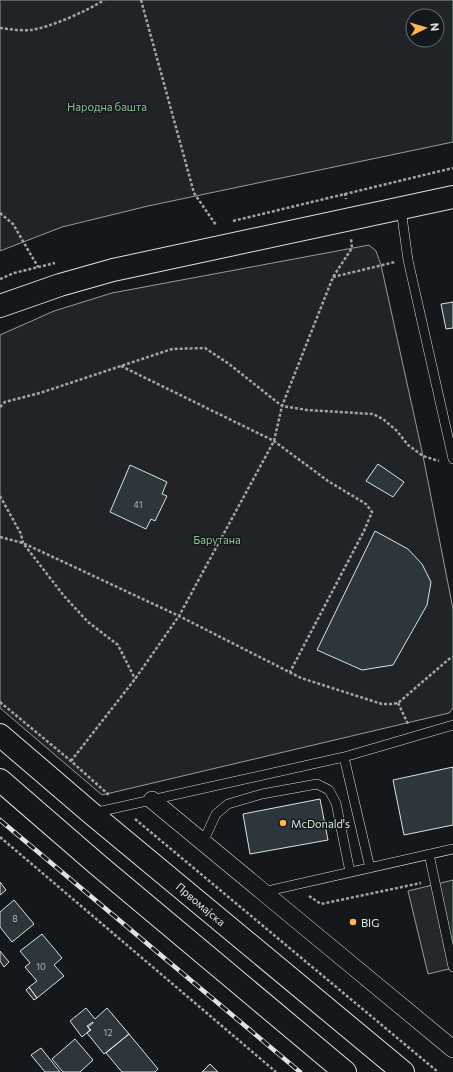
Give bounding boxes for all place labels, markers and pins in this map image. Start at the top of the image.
place label: McDonald's [291,817,350,830]
marker: McDonald's [278,818,288,828]
place label: BIG [361,916,379,929]
marker: BIG [348,917,358,927]

